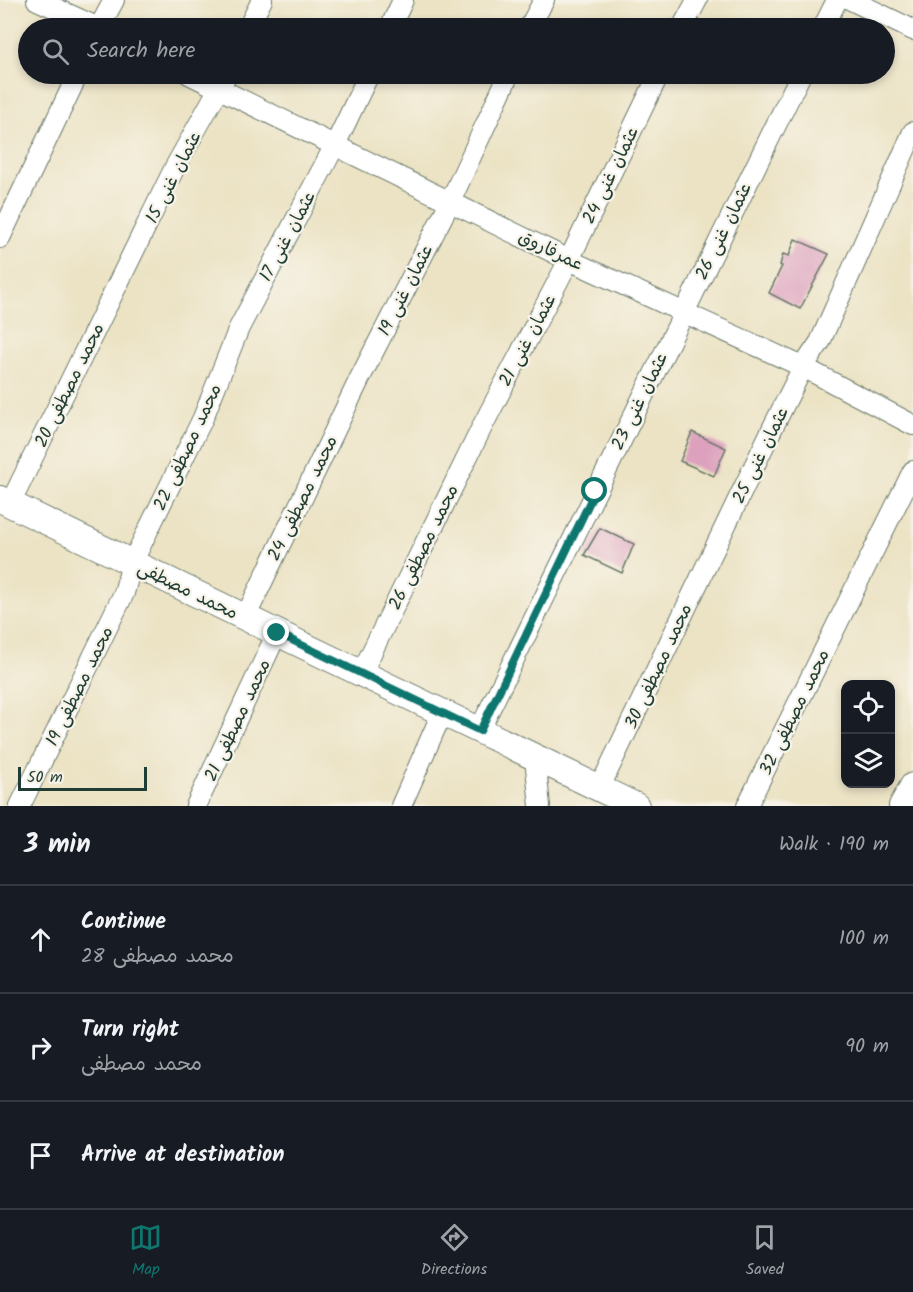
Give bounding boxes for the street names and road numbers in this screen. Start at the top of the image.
street label: عثمان غنی 24 [575,122,647,229]
street label: عثمان غنی 15 [139,126,210,229]
street label: عثمان غنی 26 [688,178,760,285]
street label: عثمان غنی 17 [252,186,324,287]
street label: عمرفاروق [513,223,588,280]
street label: عثمان غنی 19 [371,240,442,342]
street label: عثمان غنی 21 [492,289,565,392]
street label: محمد مصطفی 20 [28,318,113,453]
street label: عثمان غنی 23 [604,348,677,456]
street label: محمد مصطفی 22 [146,379,230,516]
street label: عثمان غنی 25 [725,402,797,509]
street label: محمد مصطفی 24 [260,431,346,566]
street label: محمد مصطفی 26 [381,480,467,615]
street label: محمد مصطفی [132,554,243,628]
street label: محمد مصطفی 30 [618,599,701,734]
street label: محمد مصطفی 19 [39,622,122,752]
street label: محمد مصطفی 32 [752,645,838,781]
street label: محمد مصطفی 21 [197,655,279,787]

